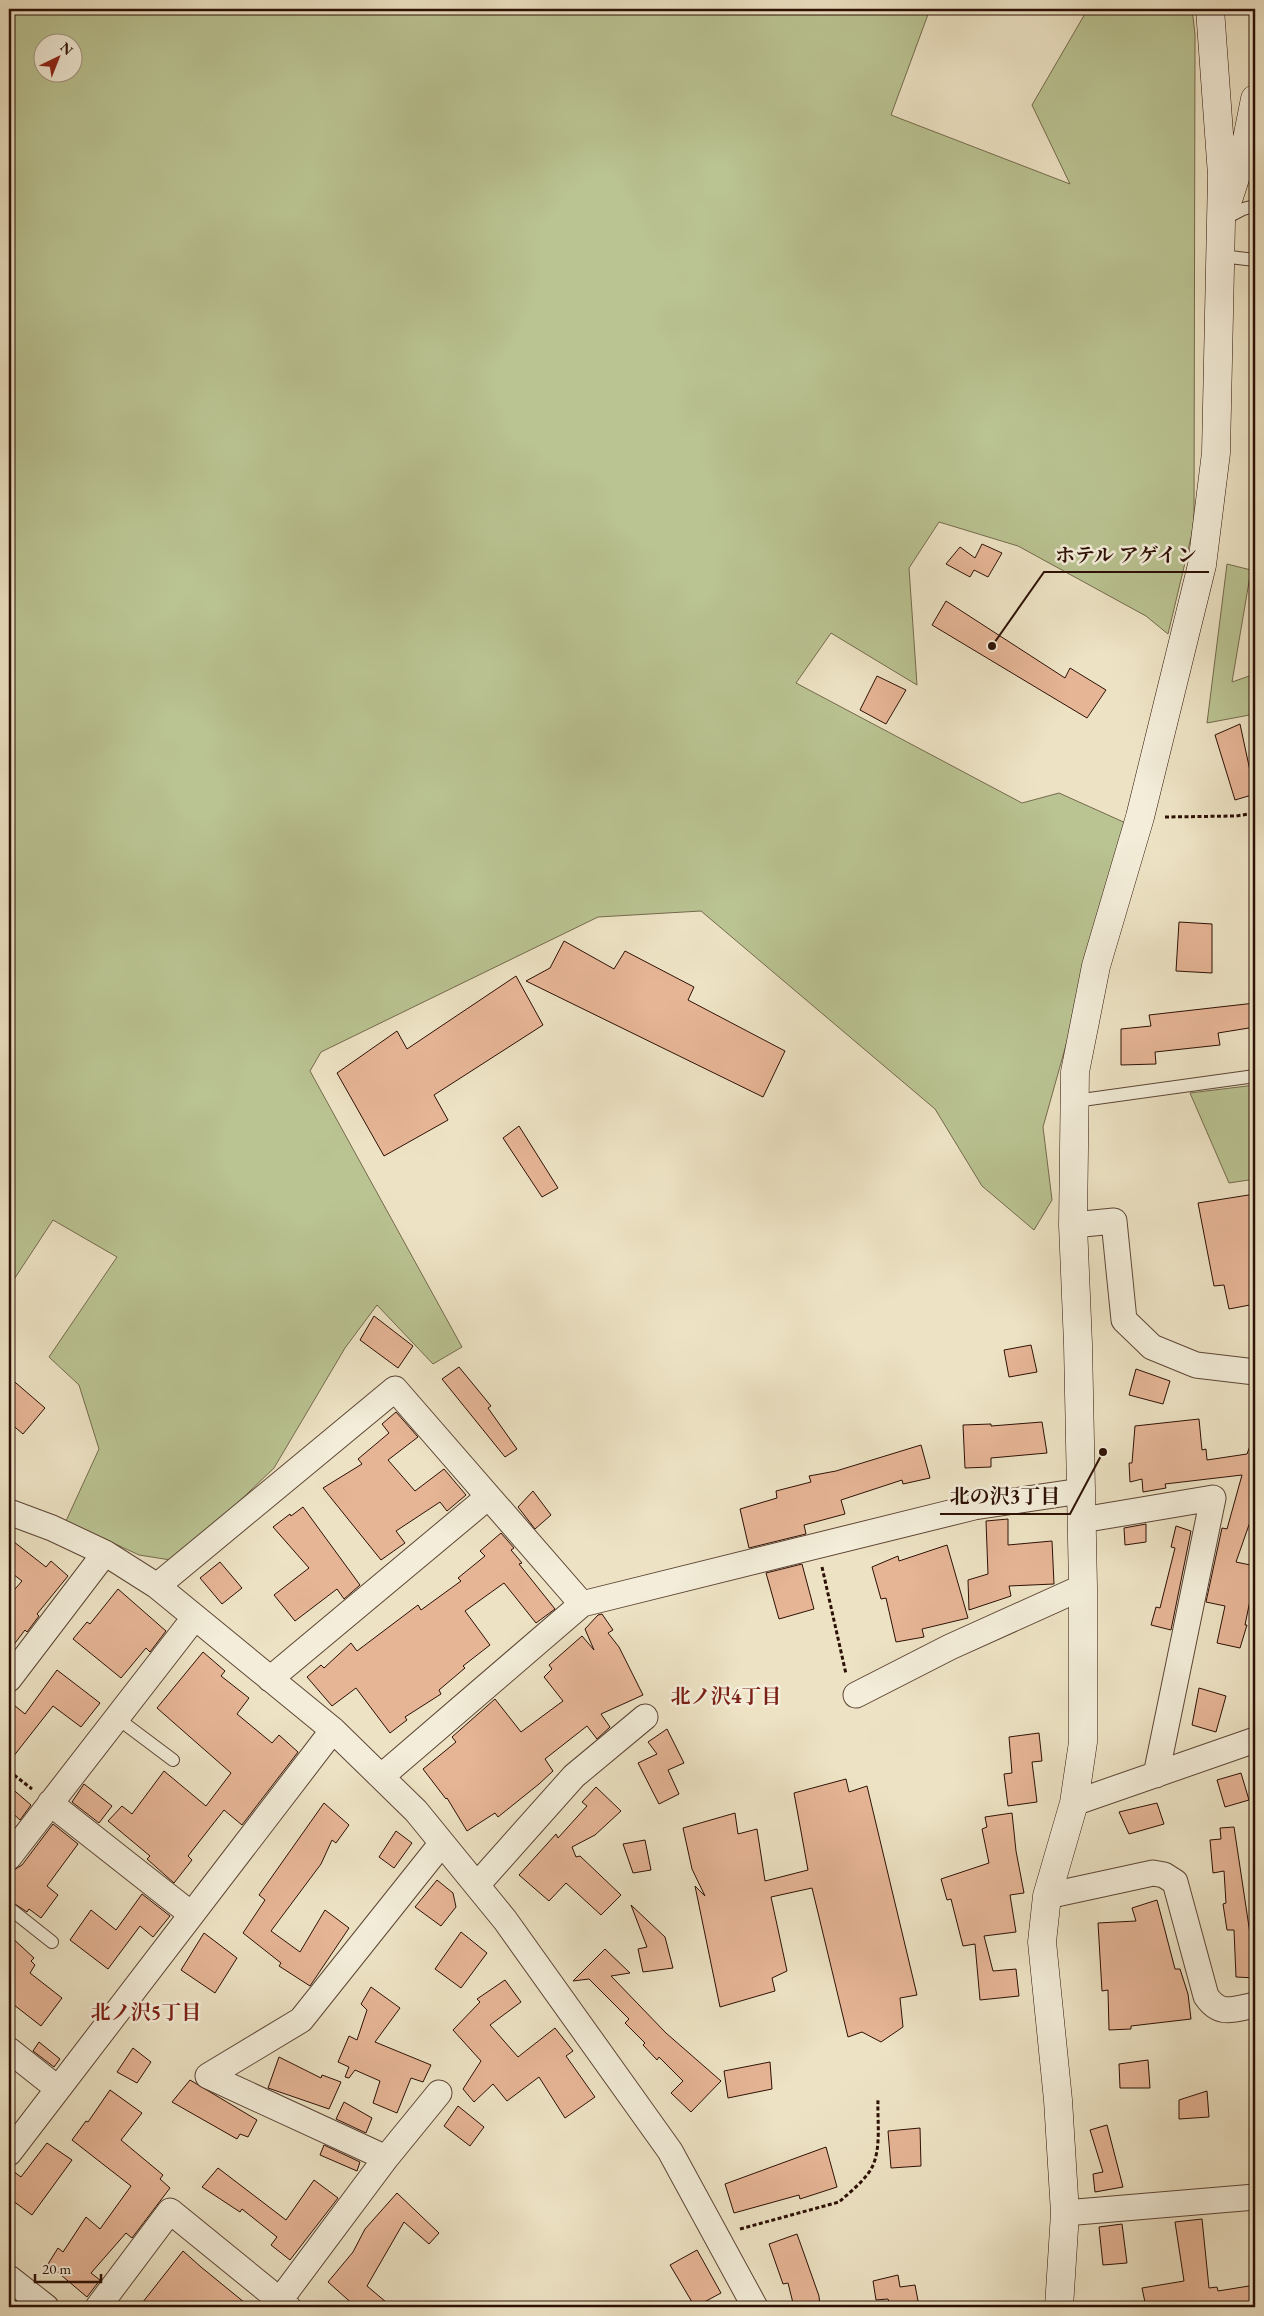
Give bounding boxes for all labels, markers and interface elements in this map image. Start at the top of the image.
north arrow [32,32,82,82]
text: N [57,38,78,59]
callout: ホテル アゲイン [1044,537,1209,572]
text: ホテル アゲイン [1055,542,1197,568]
callout: 北の沢3丁目 [940,1479,1070,1514]
text: 北の沢3丁目 [950,1483,1060,1509]
district label: 北ノ沢4丁目 [671,1683,781,1709]
district label: 北ノ沢5丁目 [91,1999,201,2025]
scale bar [35,2251,101,2283]
text: 20 m [42,2259,71,2278]

